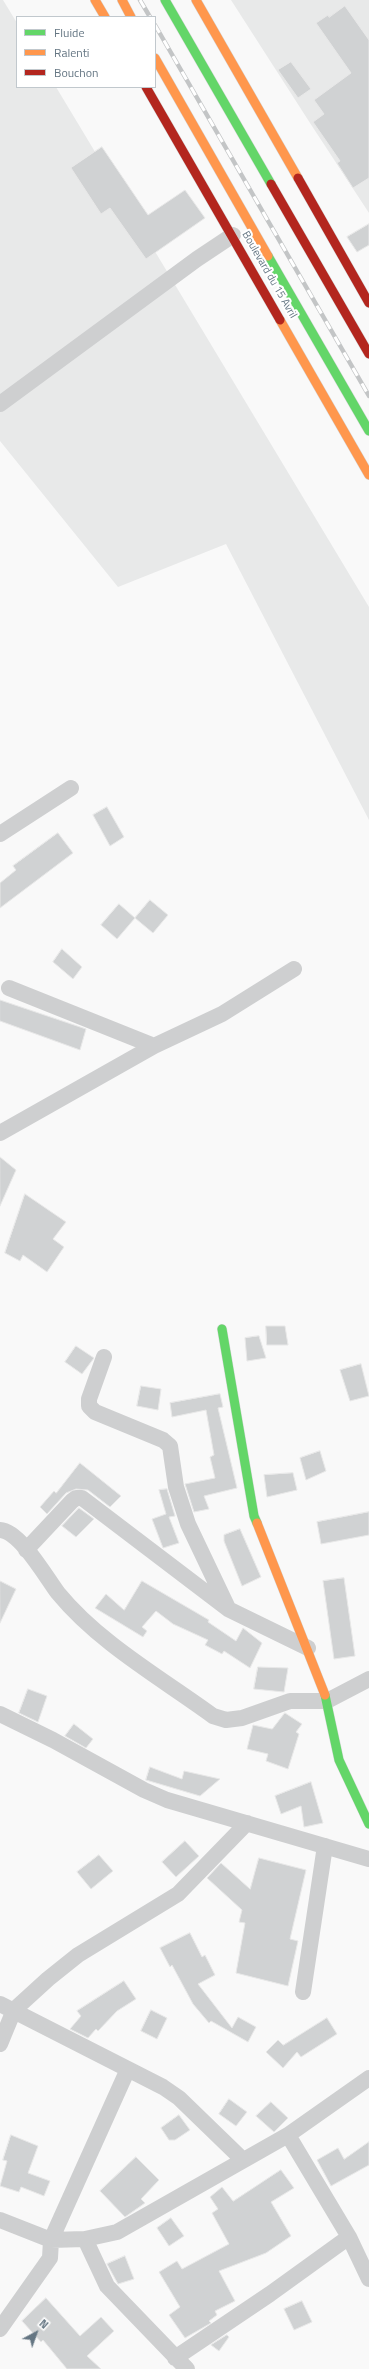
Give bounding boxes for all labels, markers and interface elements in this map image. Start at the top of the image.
legend [16,16,156,88]
text: Fluide [54,23,85,42]
text: Ralenti [54,43,89,62]
text: Bouchon [54,63,99,82]
street label: Boulevard du 15 Avril [239,229,299,321]
north arrow [16,2313,56,2353]
text: N [36,2315,52,2332]

